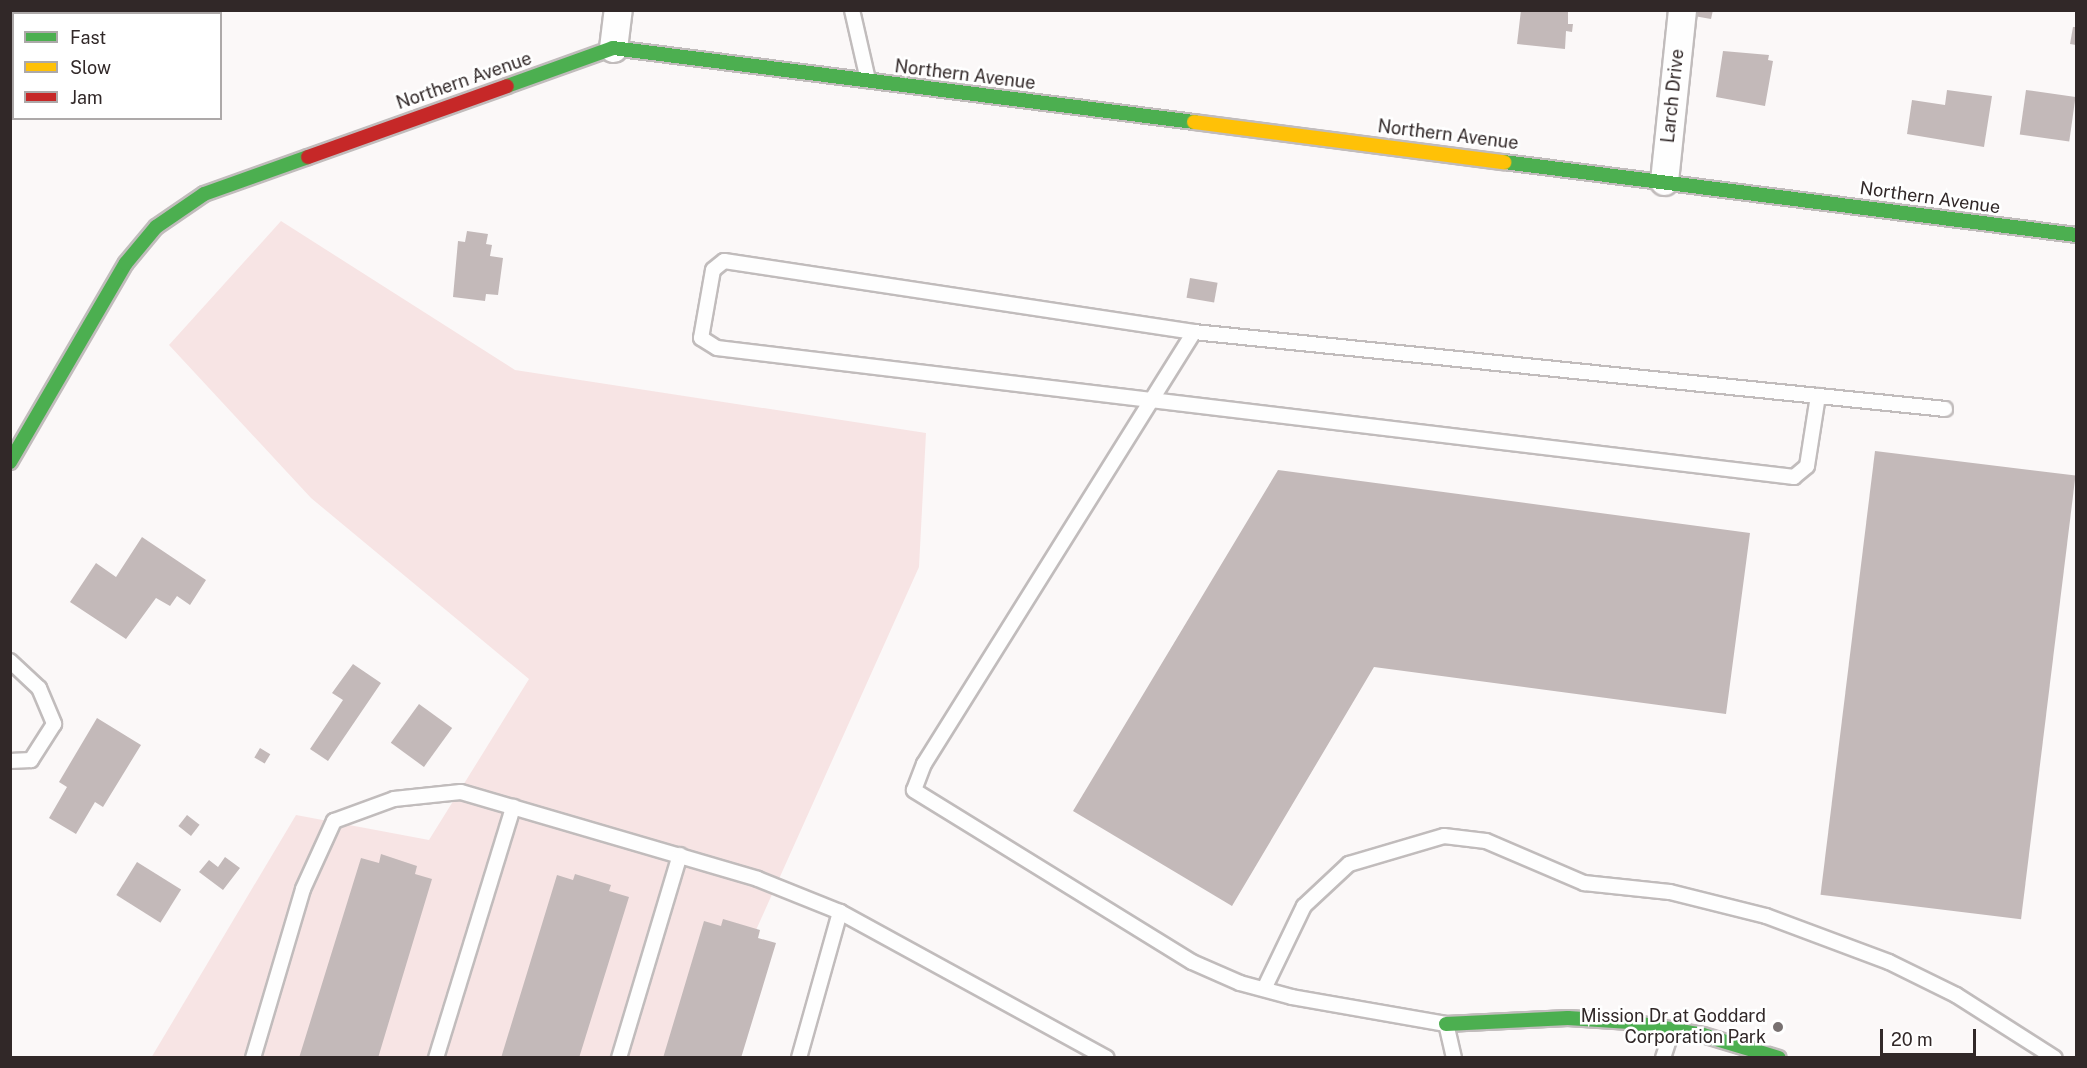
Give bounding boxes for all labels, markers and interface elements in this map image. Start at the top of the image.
legend [12,12,222,120]
text: Fast [70,27,106,48]
street label: Northern Avenue [394,48,534,114]
street label: Larch Drive [1657,48,1689,144]
street label: Northern Avenue [893,56,1037,94]
text: Slow [70,57,111,78]
text: Jam [70,87,103,108]
street label: Northern Avenue [1376,116,1520,154]
street label: Northern Avenue [1858,177,2002,219]
place label: Mission Dr at Goddard Corporation Park [1581,1006,1766,1048]
scale bar [1883,1017,1979,1055]
marker: Mission Dr at Goddard Corporation Park [1771,1020,1785,1034]
text: 20 m [1891,1029,1933,1050]

